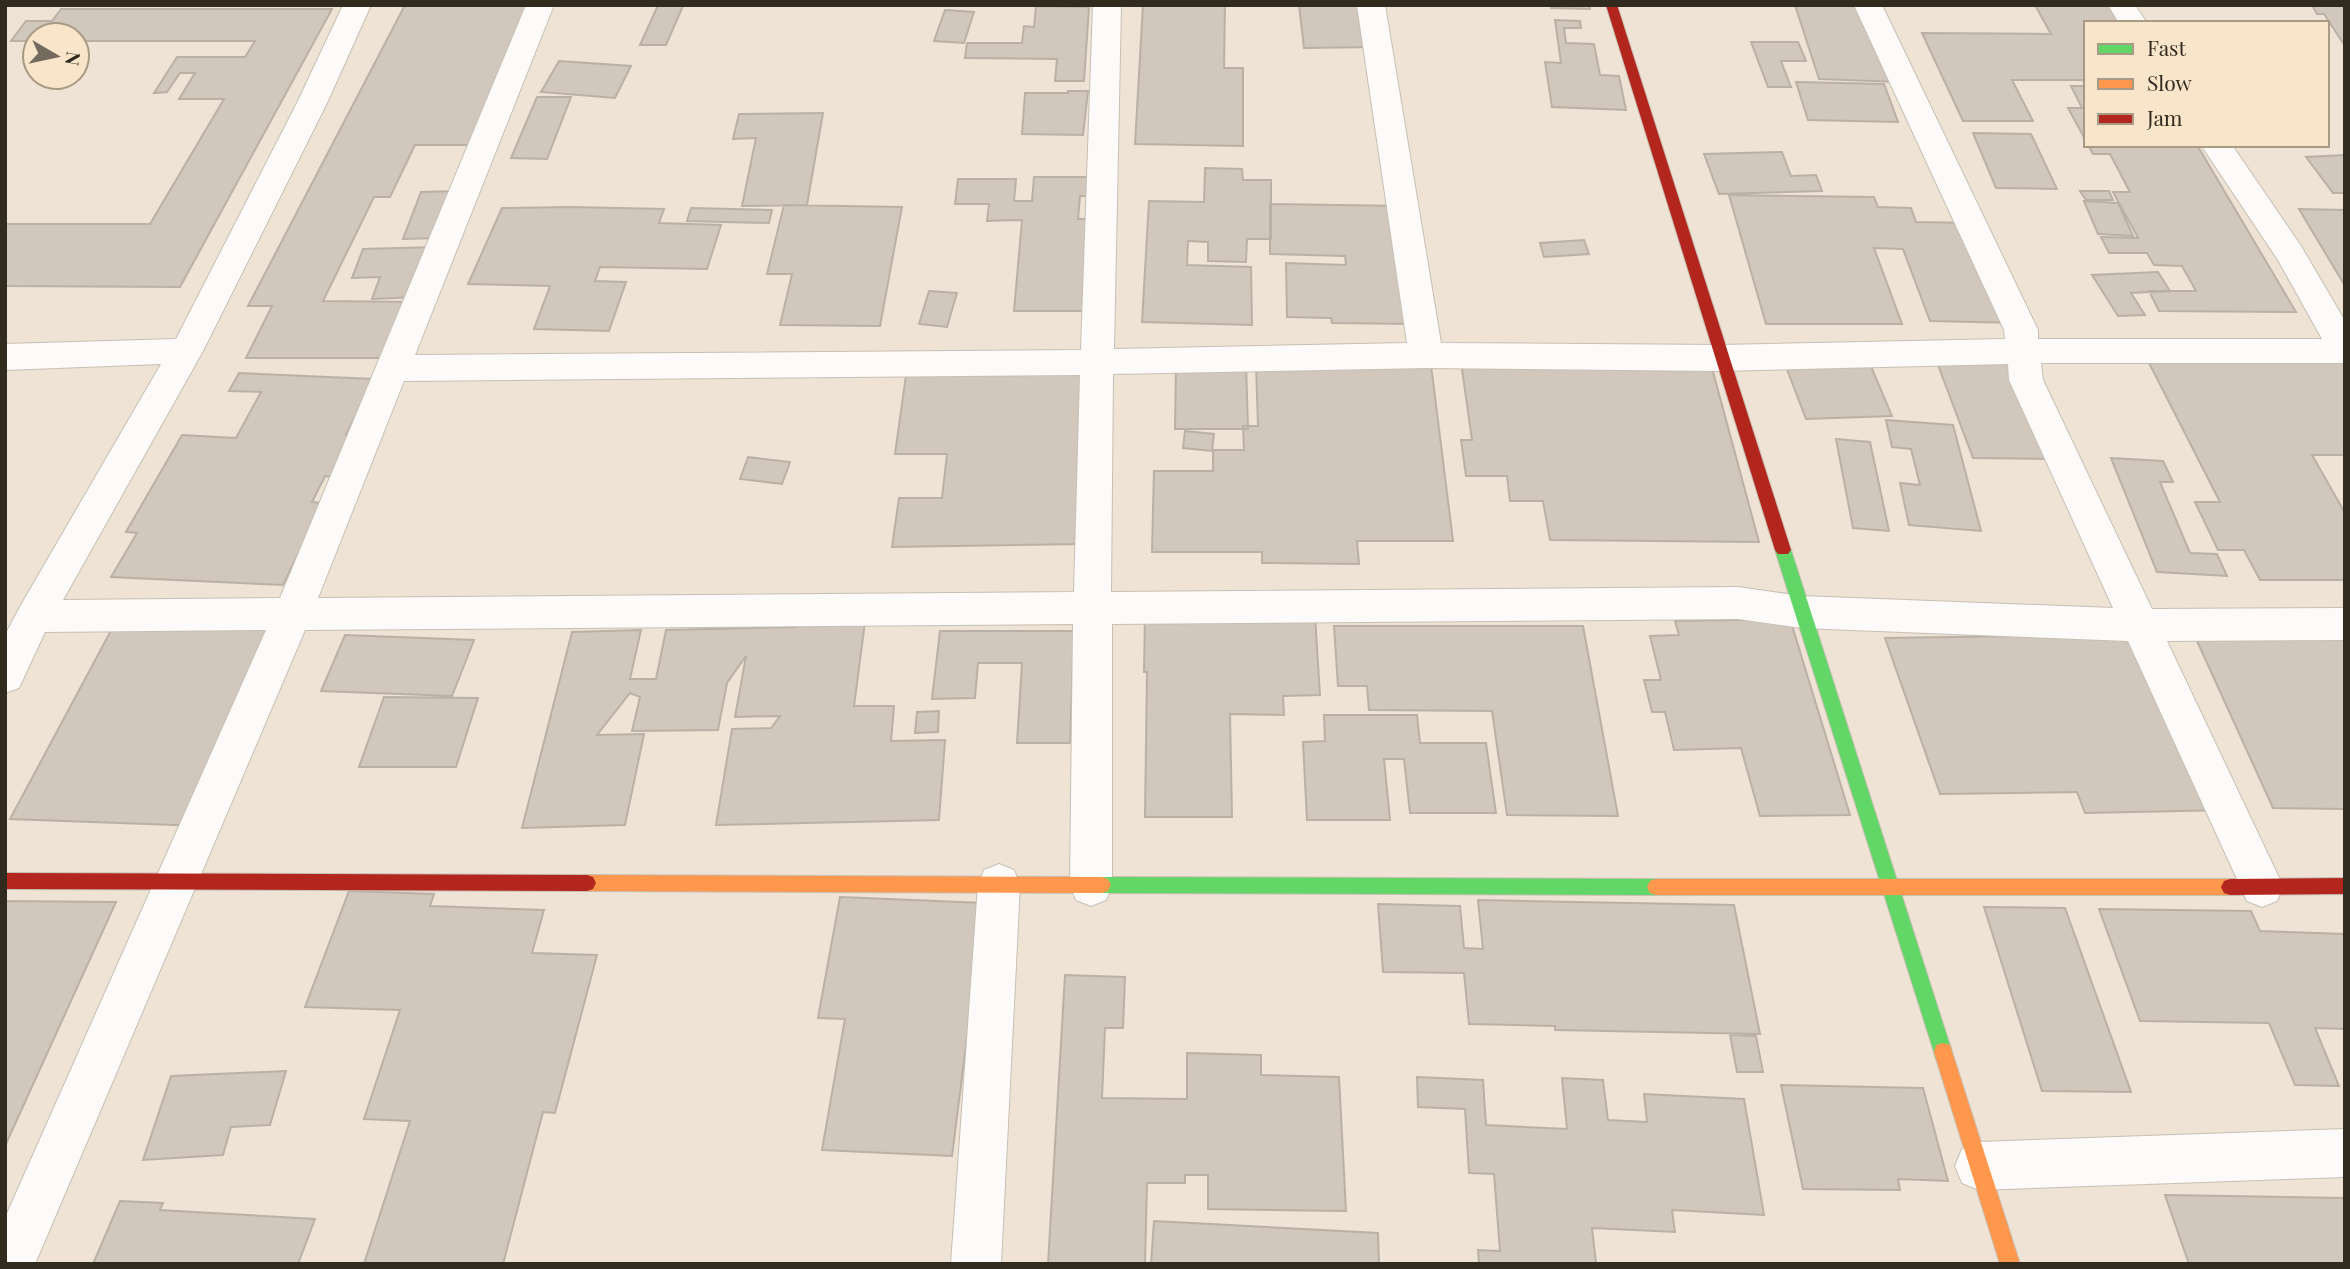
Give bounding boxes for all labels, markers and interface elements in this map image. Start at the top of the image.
north arrow [21,21,91,91]
legend [2084,21,2329,147]
text: Fast [2147,33,2186,61]
text: N [60,50,88,68]
text: Slow [2147,68,2192,96]
text: Jam [2146,103,2183,131]

